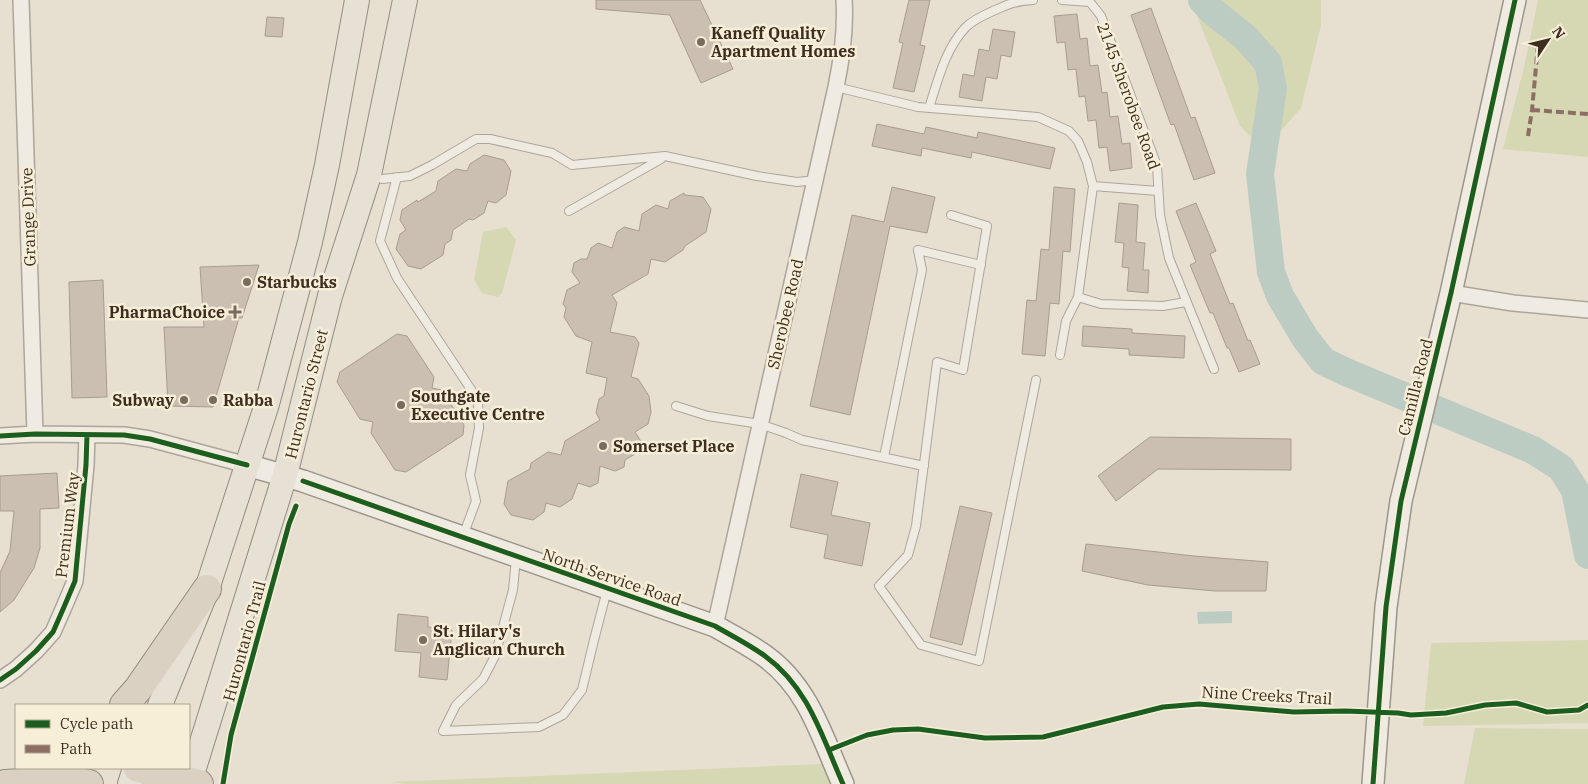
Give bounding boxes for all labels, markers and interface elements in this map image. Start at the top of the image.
north arrow [1523,15,1573,65]
street label: 2145 Sherobee Road [1093,20,1165,172]
place label: Kaneff Quality Apartment Homes [711,23,855,61]
text: N [1548,23,1569,42]
marker: Kaneff Quality Apartment Homes [695,36,707,48]
street label: Grange Drive [16,167,40,267]
street label: Sherobee Road [763,257,807,371]
place label: Starbucks [257,272,337,292]
marker: Starbucks [241,276,253,288]
place label: PharmaChoice [109,302,225,322]
marker: PharmaChoice [229,306,241,318]
street label: Hurontario Street [280,327,332,461]
street label: Camilla Road [1393,336,1437,438]
place label: Southgate Executive Centre [411,386,545,424]
place label: Subway [112,390,175,410]
place label: Rabba [223,390,273,410]
marker: Subway [178,394,190,406]
marker: Rabba [207,394,219,406]
marker: Southgate Executive Centre [395,399,407,411]
place label: Somerset Place [613,436,735,456]
marker: Somerset Place [597,440,609,452]
street label: Premium Way [51,471,83,579]
street label: North Service Road [540,544,684,610]
street label: Hurontario Trail [218,578,270,703]
place label: St. Hilary's Anglican Church [433,621,565,659]
marker: St. Hilary's Anglican Church [417,634,429,646]
street label: Nine Creeks Trail [1201,682,1333,708]
legend [15,704,190,769]
text: Cycle path [60,714,133,733]
text: Path [60,739,92,758]

